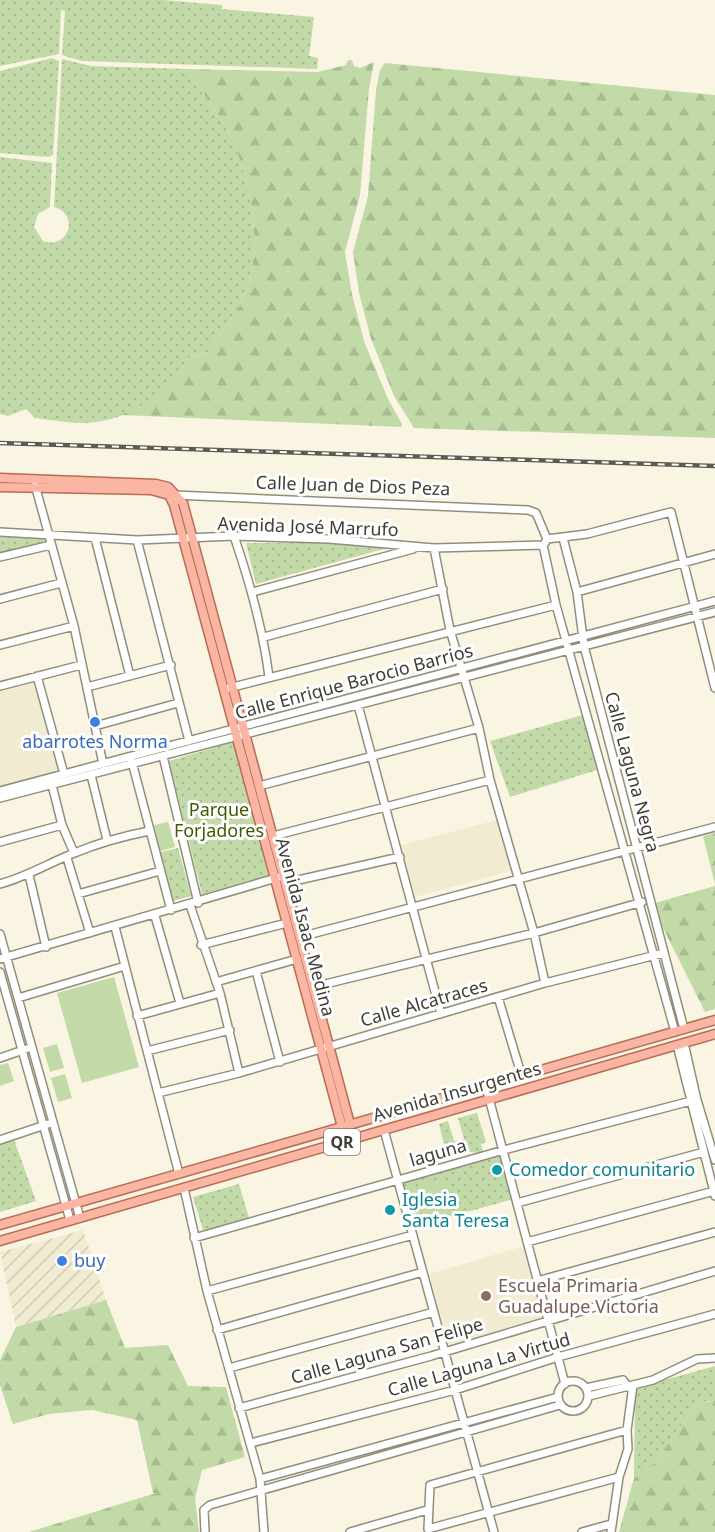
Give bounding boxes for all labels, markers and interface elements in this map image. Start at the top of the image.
street label: Calle Juan de Dios Peza [255,470,451,500]
street label: Avenida José Marrufo [217,511,399,541]
street label: Calle Enrique Barocio Barrios [232,638,475,724]
street label: Calle Laguna Negra [600,689,666,855]
marker: abarrotes Norma [88,715,102,729]
place label: abarrotes Norma [22,729,168,753]
park label: Parque Forjadores [174,797,264,842]
street label: Avenida Isaac Medina [271,835,341,1019]
street label: Calle Alcatraces [357,972,490,1032]
street label: Avenida Insurgentes [370,1055,544,1127]
road number: QR [324,1129,360,1155]
street label: laguna [406,1132,469,1172]
place label: Comedor comunitario [509,1157,695,1181]
marker: Comedor comunitario [490,1163,504,1177]
place label: Iglesia Santa Teresa [402,1187,509,1232]
marker: Iglesia Santa Teresa [383,1203,397,1217]
place label: buy [74,1248,106,1272]
marker: buy [55,1254,69,1268]
place label: Escuela Primaria Guadalupe Victoria [498,1273,659,1318]
marker: Escuela Primaria Guadalupe Victoria [479,1289,493,1303]
street label: Calle Laguna San Felipe [288,1311,486,1389]
street label: Calle Laguna La Virtud [385,1326,573,1402]

